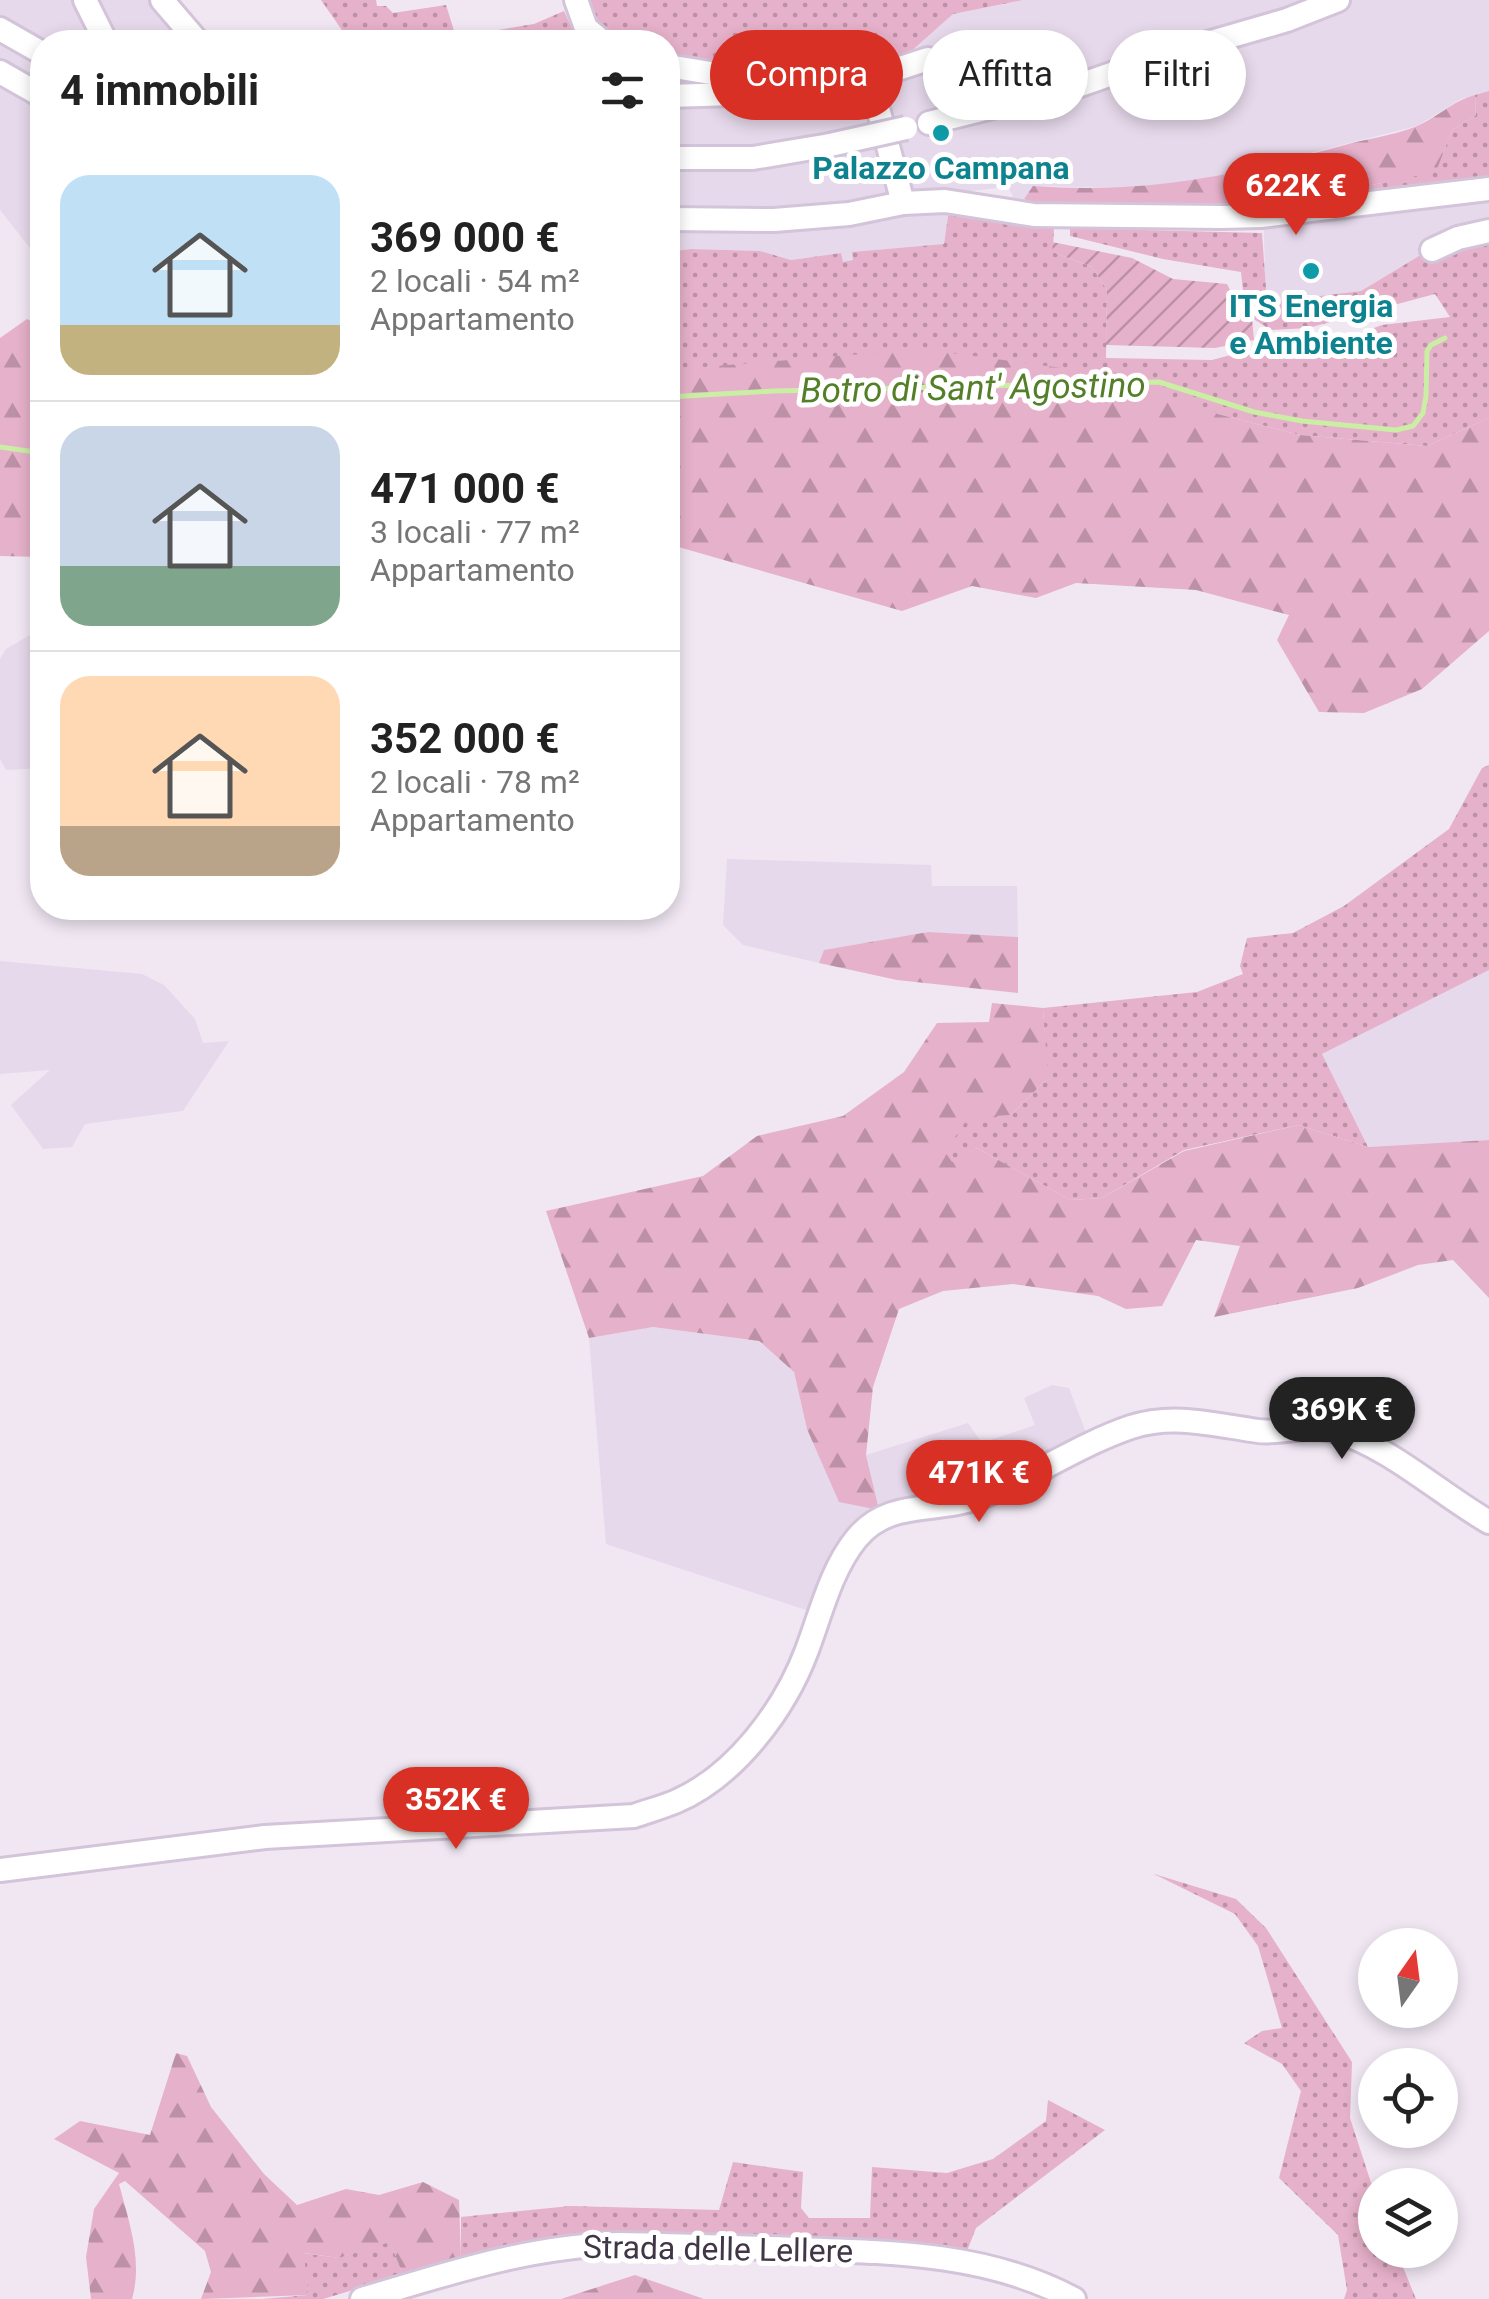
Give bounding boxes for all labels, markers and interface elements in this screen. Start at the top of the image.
chip: Compra [710,30,903,120]
chip: Affitta [923,30,1088,120]
chip: Filtri [1108,30,1246,120]
icon: filters [595,63,650,118]
text: 4 immobili [60,66,259,115]
marker: Palazzo Campana [930,122,952,144]
place label: Palazzo Campana [812,149,1070,187]
pin: 622K € [1215,153,1377,238]
text: 622K € [1245,166,1347,204]
text: 369 000 € [370,213,560,262]
icon: home [140,215,260,335]
marker: ITS Energia e Ambiente [1300,260,1322,282]
text: 2 locali · 54 m² [370,262,580,300]
place label: ITS Energia e Ambiente [1229,287,1393,362]
text: Appartamento [370,300,575,338]
water label: Botro di Sant' Agostino [800,364,1146,412]
text: 471 000 € [370,464,560,513]
icon: home [140,466,260,586]
text: 3 locali · 77 m² [370,513,580,551]
text: Appartamento [370,551,575,589]
text: 352 000 € [370,714,560,763]
icon: home [140,716,260,836]
text: 2 locali · 78 m² [370,763,580,801]
text: Appartamento [370,801,575,839]
pin: 369K € [1261,1377,1423,1462]
text: 369K € [1291,1390,1393,1428]
pin: 471K € [898,1440,1060,1525]
text: 471K € [928,1453,1030,1491]
pin: 352K € [375,1767,537,1852]
text: 352K € [405,1780,507,1818]
north arrow [1358,1928,1458,2028]
map controls [1358,1928,1458,2268]
button: locate [1358,2048,1458,2148]
button: layers [1358,2168,1458,2268]
street label: Strada delle Lellere [583,2228,853,2270]

